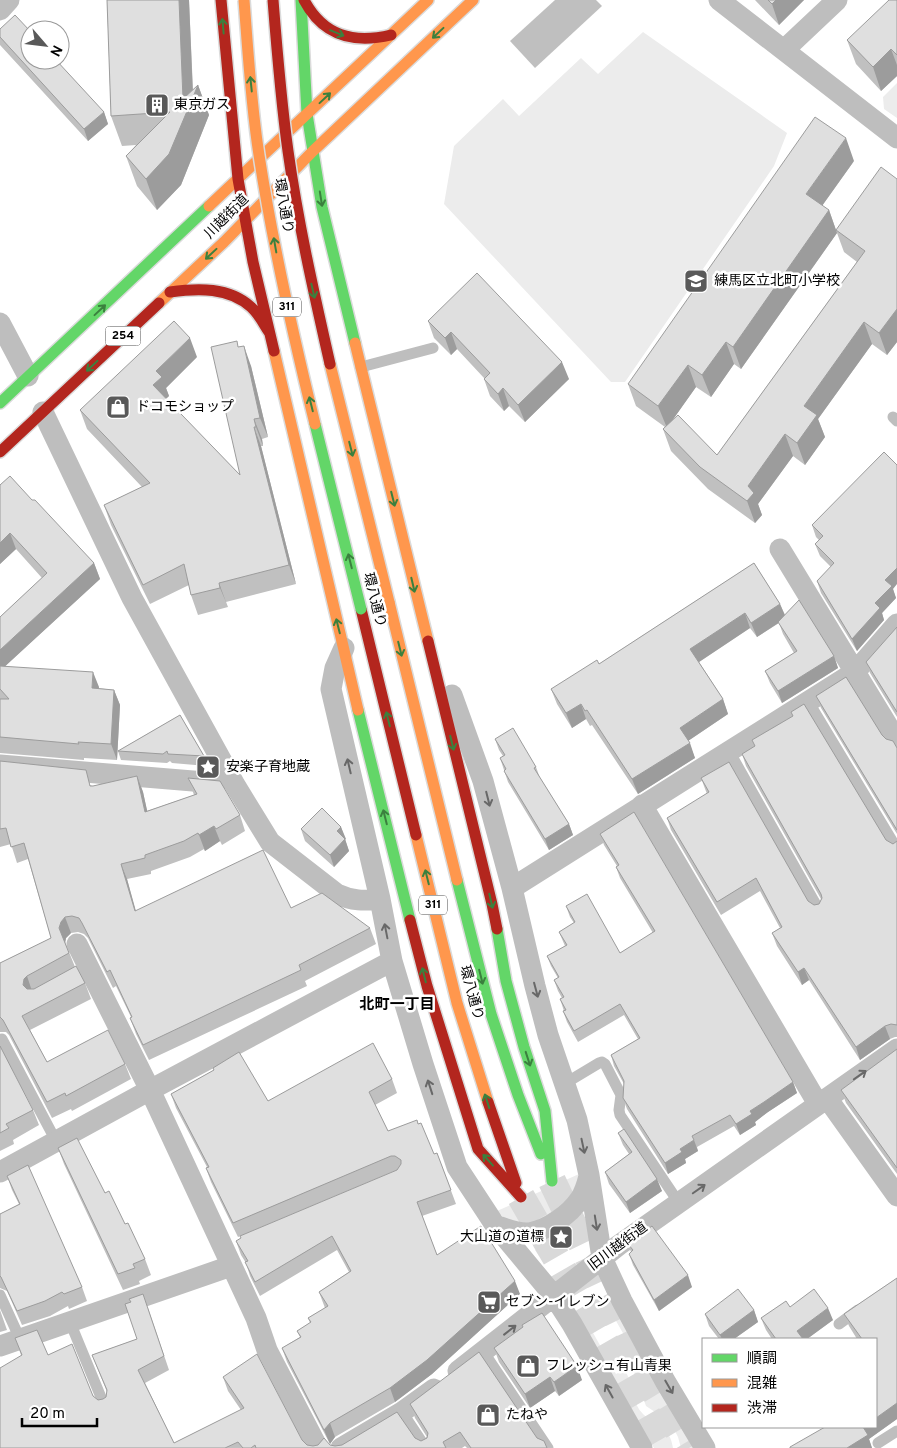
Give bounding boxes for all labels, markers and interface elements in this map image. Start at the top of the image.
one-way arrow [219,18,228,34]
north arrow [20,20,70,70]
one-way arrow [431,27,444,39]
one-way arrow [329,29,344,39]
text: N [45,42,65,59]
one-way arrow [246,77,256,93]
building icon: 東京ガス [144,92,170,118]
one-way arrow [319,92,331,104]
place label: 東京ガス [174,97,230,114]
street label: 環八通り [270,177,296,235]
street label: 川越街道 [201,191,253,243]
one-way arrow [316,191,326,207]
one-way arrow [269,238,279,254]
one-way arrow [204,248,217,260]
school or university icon: 練馬区立北町小学校 [683,268,709,294]
place label: 練馬区立北町小学校 [714,272,840,290]
one-way arrow [309,282,318,298]
road number: 311 [273,298,301,316]
one-way arrow [93,304,106,316]
road number: 254 [106,326,140,346]
one-way arrow [86,360,98,372]
shop icon: ドコモショップ [105,394,131,420]
one-way arrow [306,396,315,412]
place label: ドコモショップ [136,399,234,416]
one-way arrow [347,440,357,456]
one-way arrow [388,491,398,507]
one-way arrow [344,554,354,570]
street label: 環八通り [359,571,389,629]
one-way arrow [409,576,418,592]
one-way arrow [333,618,342,634]
one-way arrow [396,640,405,656]
one-way arrow [383,711,392,727]
one-way arrow [448,734,457,750]
place icon: 安楽子育地蔵 [195,754,221,780]
place label: 安楽子育地蔵 [226,759,310,776]
one-way arrow [344,759,353,775]
one-way arrow [484,790,493,806]
one-way arrow [380,810,389,826]
one-way arrow [422,869,431,885]
one-way arrow [487,892,496,908]
road number: 311 [419,896,447,914]
one-way arrow [381,923,391,939]
street label: 環八通り [456,964,486,1022]
one-way arrow [419,968,428,984]
one-way arrow [477,968,486,984]
one-way arrow [532,982,541,998]
district label: 北町一丁目 [359,996,435,1015]
one-way arrow [523,1050,533,1066]
one-way arrow [853,1070,867,1080]
one-way arrow [425,1080,434,1095]
one-way arrow [482,1094,491,1110]
one-way arrow [579,1137,588,1153]
one-way arrow [483,1154,494,1167]
one-way arrow [692,1184,706,1194]
one-way arrow [592,1215,602,1231]
street label: 旧川越街道 [585,1219,651,1275]
place icon: 大山道の道標 [548,1224,574,1250]
place label: 大山道の道標 [460,1229,544,1246]
supermarket icon: セブン-イレブン [476,1289,502,1315]
place label: セブン-イレブン [506,1293,610,1311]
one-way arrow [503,1325,517,1335]
legend [702,1338,877,1428]
text: 順調 [747,1350,777,1369]
shop icon: フレッシュ有山青果 [515,1353,541,1379]
place label: フレッシュ有山青果 [546,1358,672,1375]
text: 混雑 [747,1375,777,1394]
one-way arrow [664,1379,674,1393]
one-way arrow [604,1383,614,1398]
scale bar [22,1396,98,1428]
text: 渋滞 [747,1400,777,1419]
shop icon: たねや [475,1402,501,1428]
text: 20 m [30,1405,65,1424]
place label: たねや [506,1407,548,1424]

